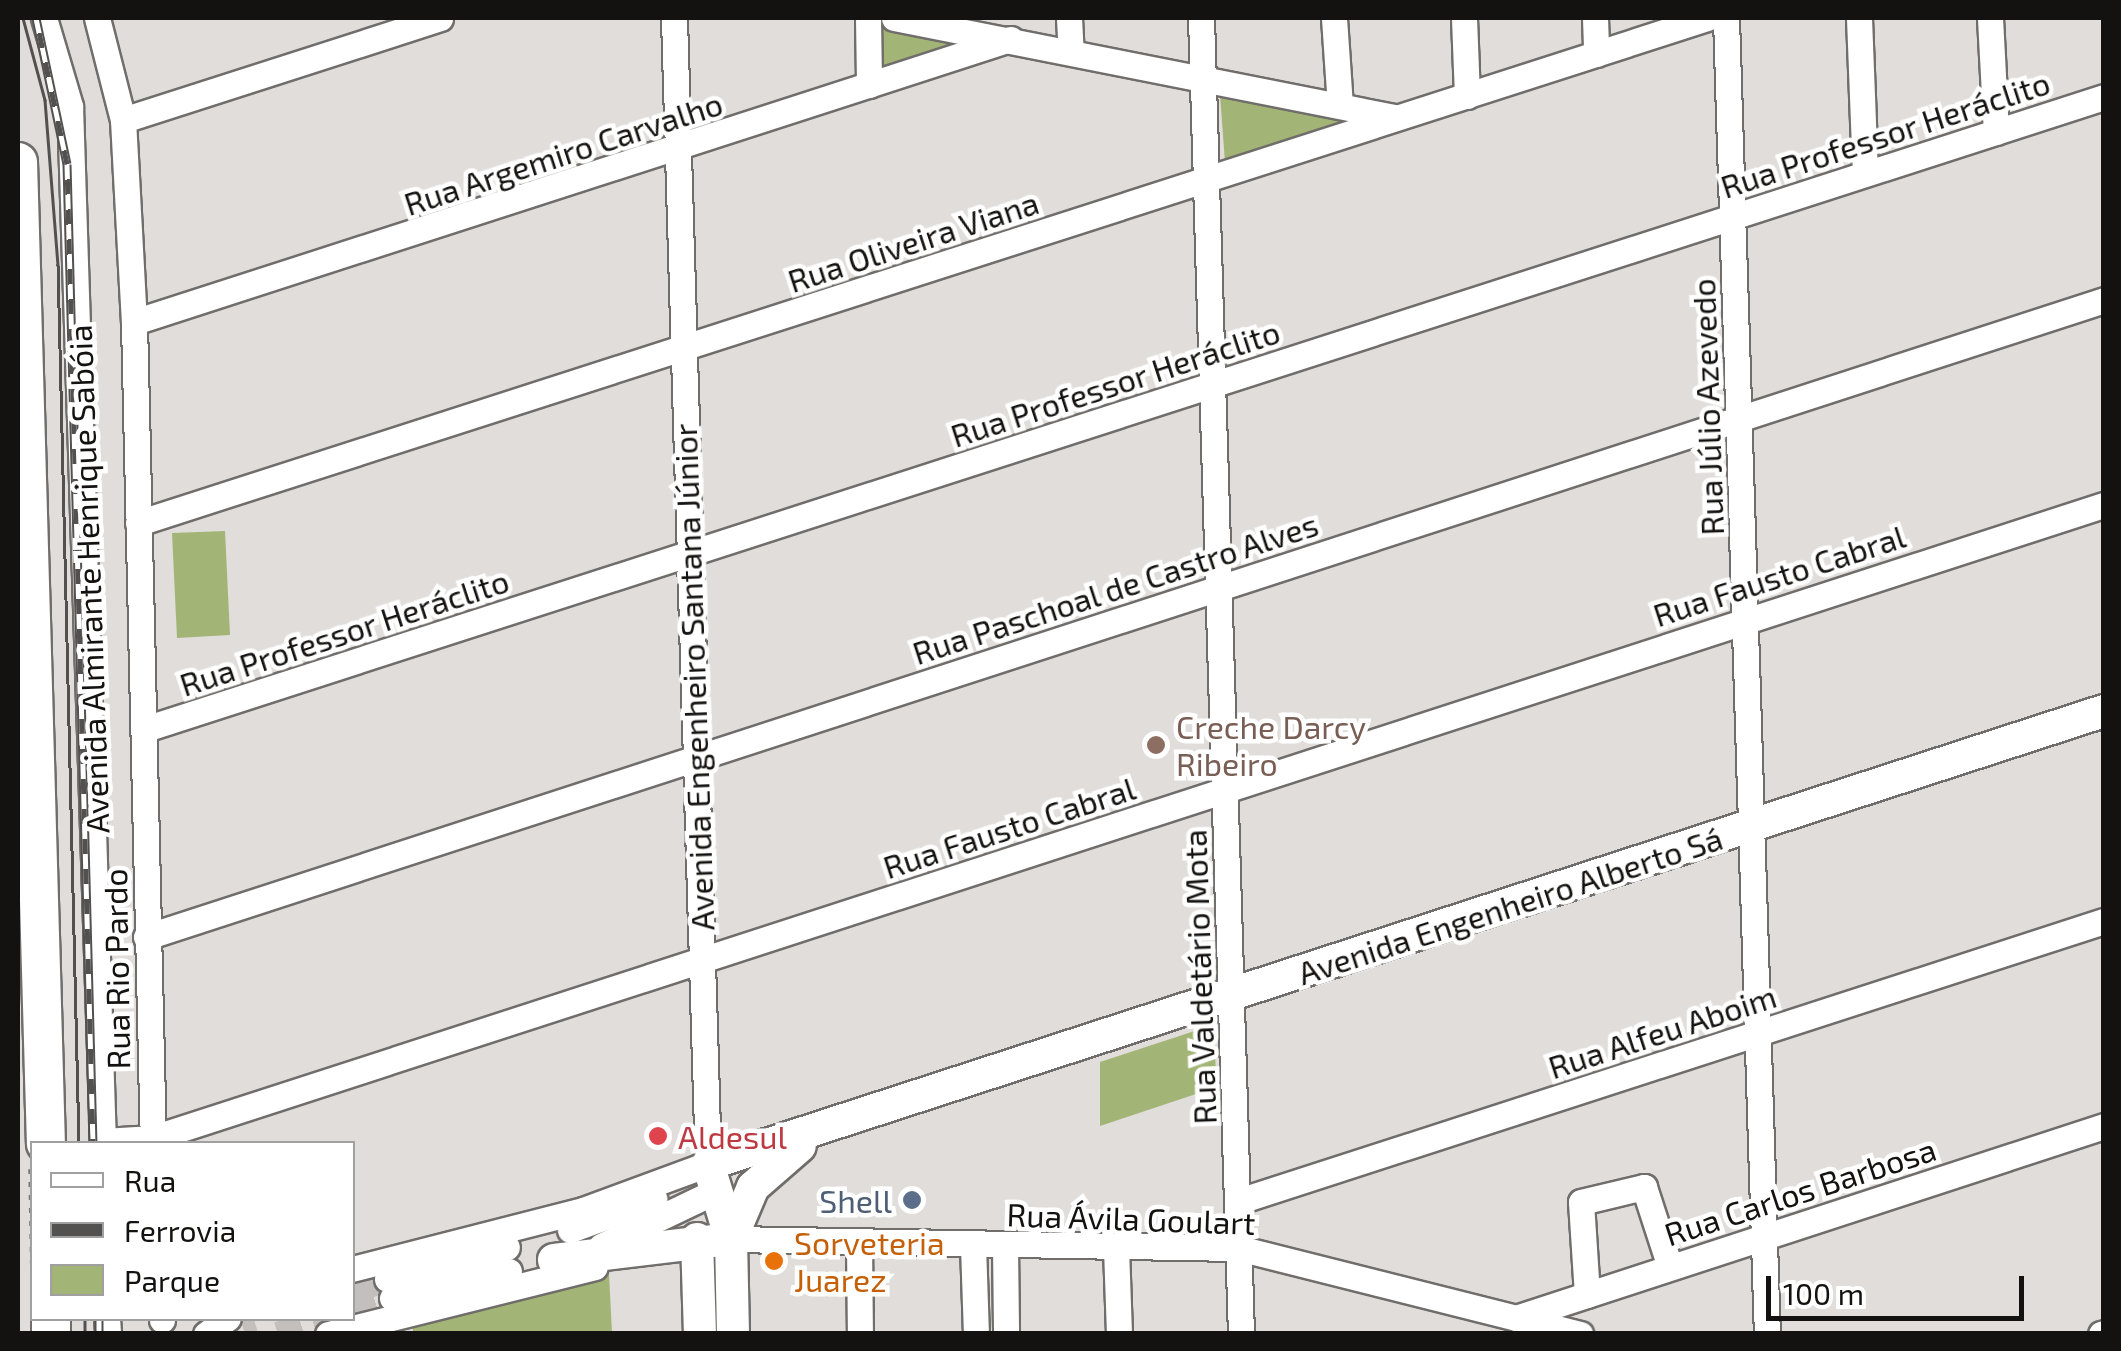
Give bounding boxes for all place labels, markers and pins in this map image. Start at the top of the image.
place label: Creche Darcy Ribeiro [1176,708,1366,783]
marker: Creche Darcy Ribeiro [1145,734,1167,756]
place label: Aldesul [678,1117,787,1155]
marker: Aldesul [647,1125,669,1147]
place label: Shell [819,1181,892,1219]
marker: Shell [901,1189,923,1211]
place label: Sorveteria Juarez [794,1224,945,1299]
marker: Sorveteria Juarez [763,1250,785,1272]

